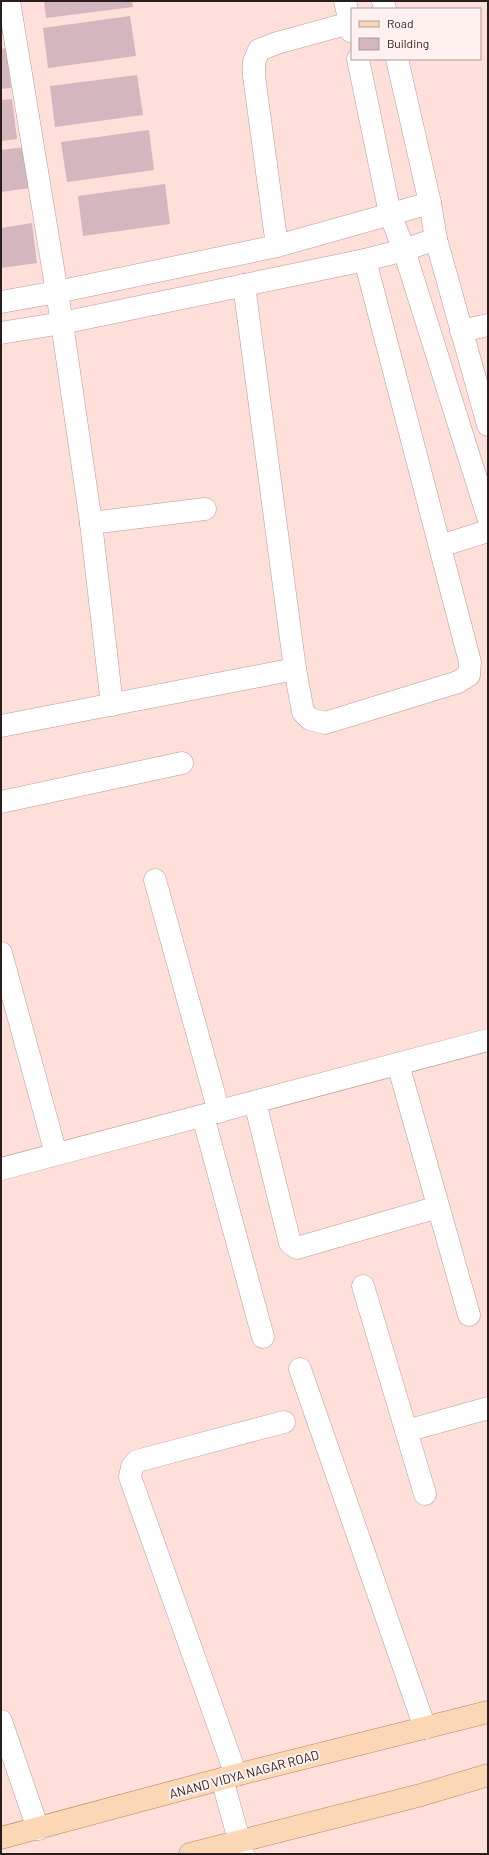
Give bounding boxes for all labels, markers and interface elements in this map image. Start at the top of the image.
legend [351,8,481,60]
text: Road [387,16,414,30]
text: Building [387,36,429,50]
street label: ANAND VIDYA NAGAR ROAD [167,1746,321,1802]

